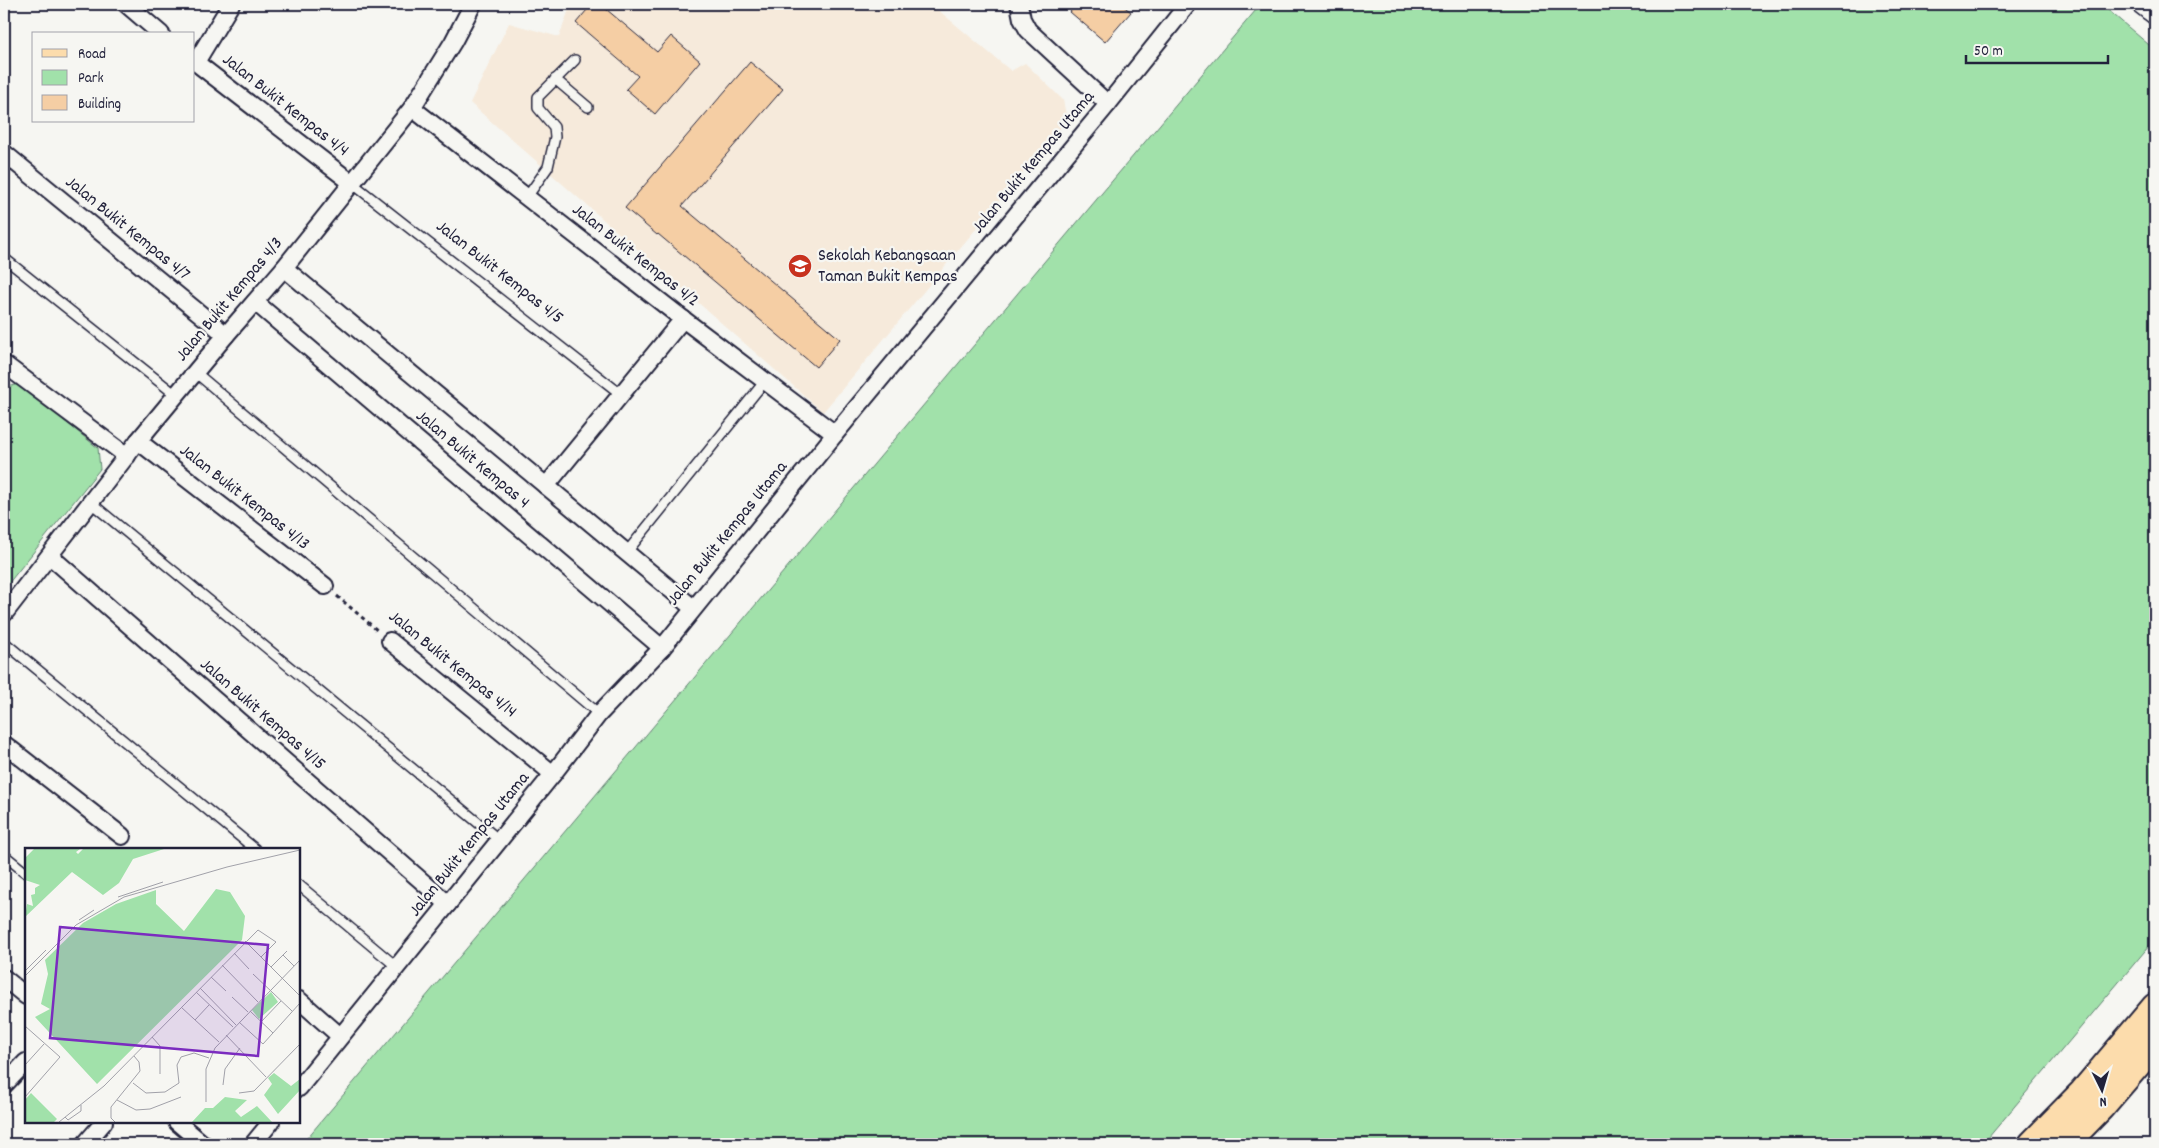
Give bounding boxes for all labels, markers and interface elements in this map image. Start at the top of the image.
legend [32,32,195,122]
scale bar [1966,32,2109,64]
text: 50 m [1974,41,2003,63]
text: Road [78,44,106,66]
street label: Jalan Bukit Kempas 4/4 [216,48,354,164]
text: Park [78,68,104,90]
street label: Jalan Bukit Kempas Utama [967,86,1102,240]
text: Building [78,94,121,116]
street label: Jalan Bukit Kempas 4/7 [59,171,195,287]
street label: Jalan Bukit Kempas 4/2 [566,198,704,314]
street label: Jalan Bukit Kempas 4/5 [430,215,568,331]
street label: Jalan Bukit Kempas 4/3 [170,232,290,368]
place label: Sekolah Kebangsaan Taman Bukit Kempas [818,244,958,290]
school or university icon: Sekolah Kebangsaan Taman Bukit Kempas [787,253,813,279]
street label: Jalan Bukit Kempas 4 [409,405,535,515]
street label: Jalan Bukit Kempas 4/13 [173,439,315,557]
street label: Jalan Bukit Kempas Utama [662,456,795,612]
street label: Jalan Bukit Kempas 4/14 [382,605,522,725]
street label: Jalan Bukit Kempas 4/15 [193,653,331,777]
street label: Jalan Bukit Kempas Utama [404,767,537,923]
inset map [25,848,300,1123]
north arrow [2076,1066,2126,1116]
text: N [2099,1091,2107,1111]

